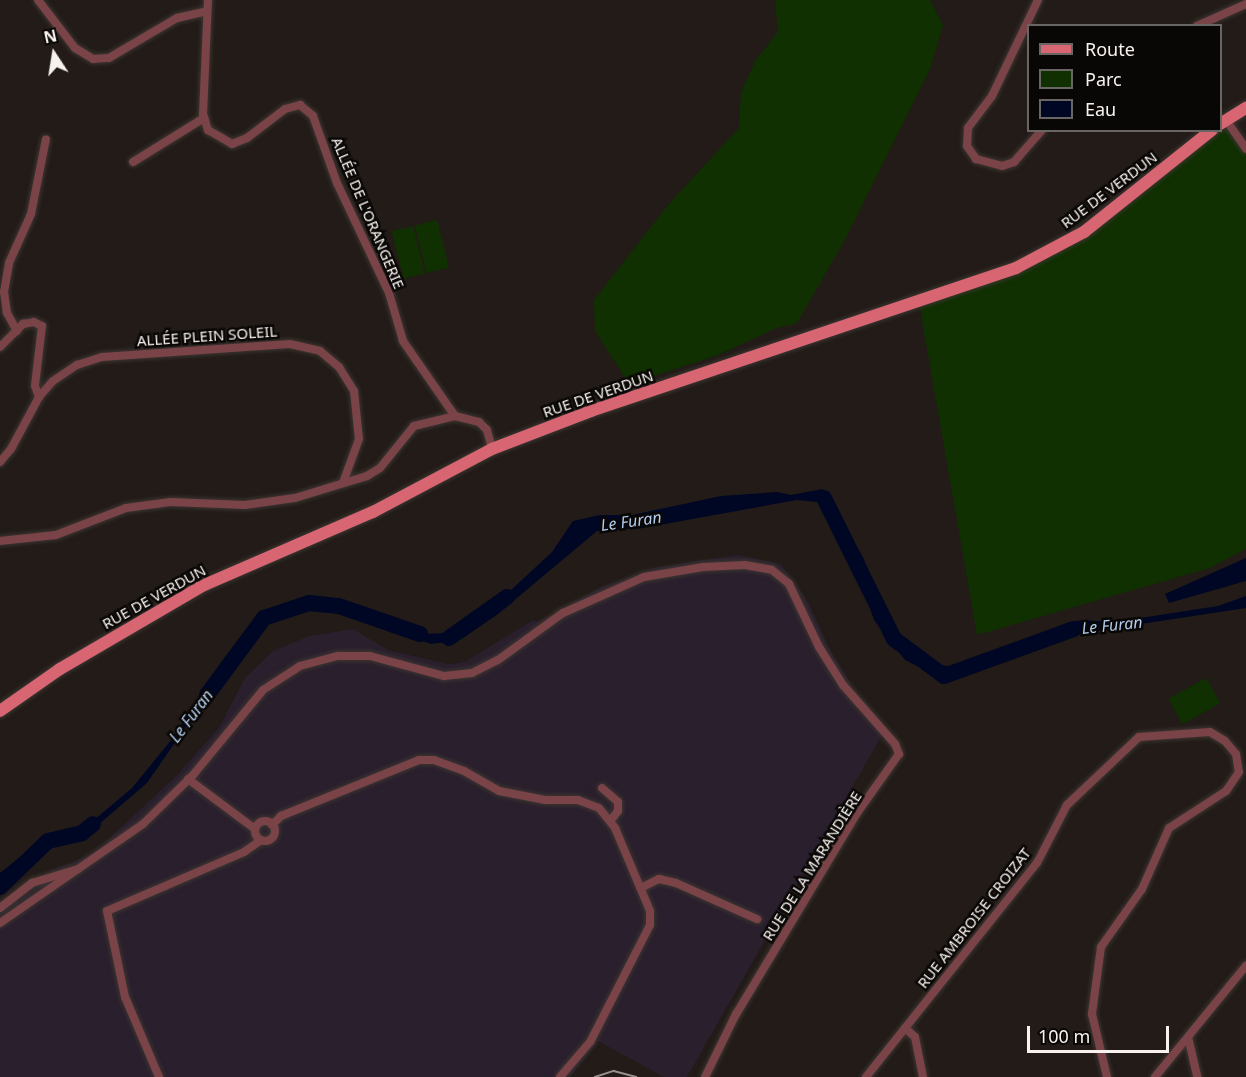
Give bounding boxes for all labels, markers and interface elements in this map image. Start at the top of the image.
north arrow [24,24,84,84]
text: N [42,24,59,49]
legend [1027,24,1222,132]
text: Route [1085,37,1135,61]
text: Parc [1085,67,1122,91]
text: Eau [1085,97,1116,121]
street label: ALLÉE DE L'ORANGERIE [328,134,408,292]
street label: RUE DE VERDUN [1057,148,1161,232]
street label: ALLÉE PLEIN SOLEIL [136,322,278,350]
street label: RUE DE VERDUN [540,367,656,421]
water label: Le Furan [599,507,663,535]
street label: RUE DE VERDUN [99,561,209,633]
water label: Le Furan [1081,612,1143,638]
water label: Le Furan [165,686,217,746]
street label: RUE DE LA MARANDIÈRE [759,788,865,944]
street label: RUE AMBROISE CROIZAT [914,844,1034,992]
scale bar [1030,1014,1172,1052]
text: 100 m [1038,1024,1090,1048]

